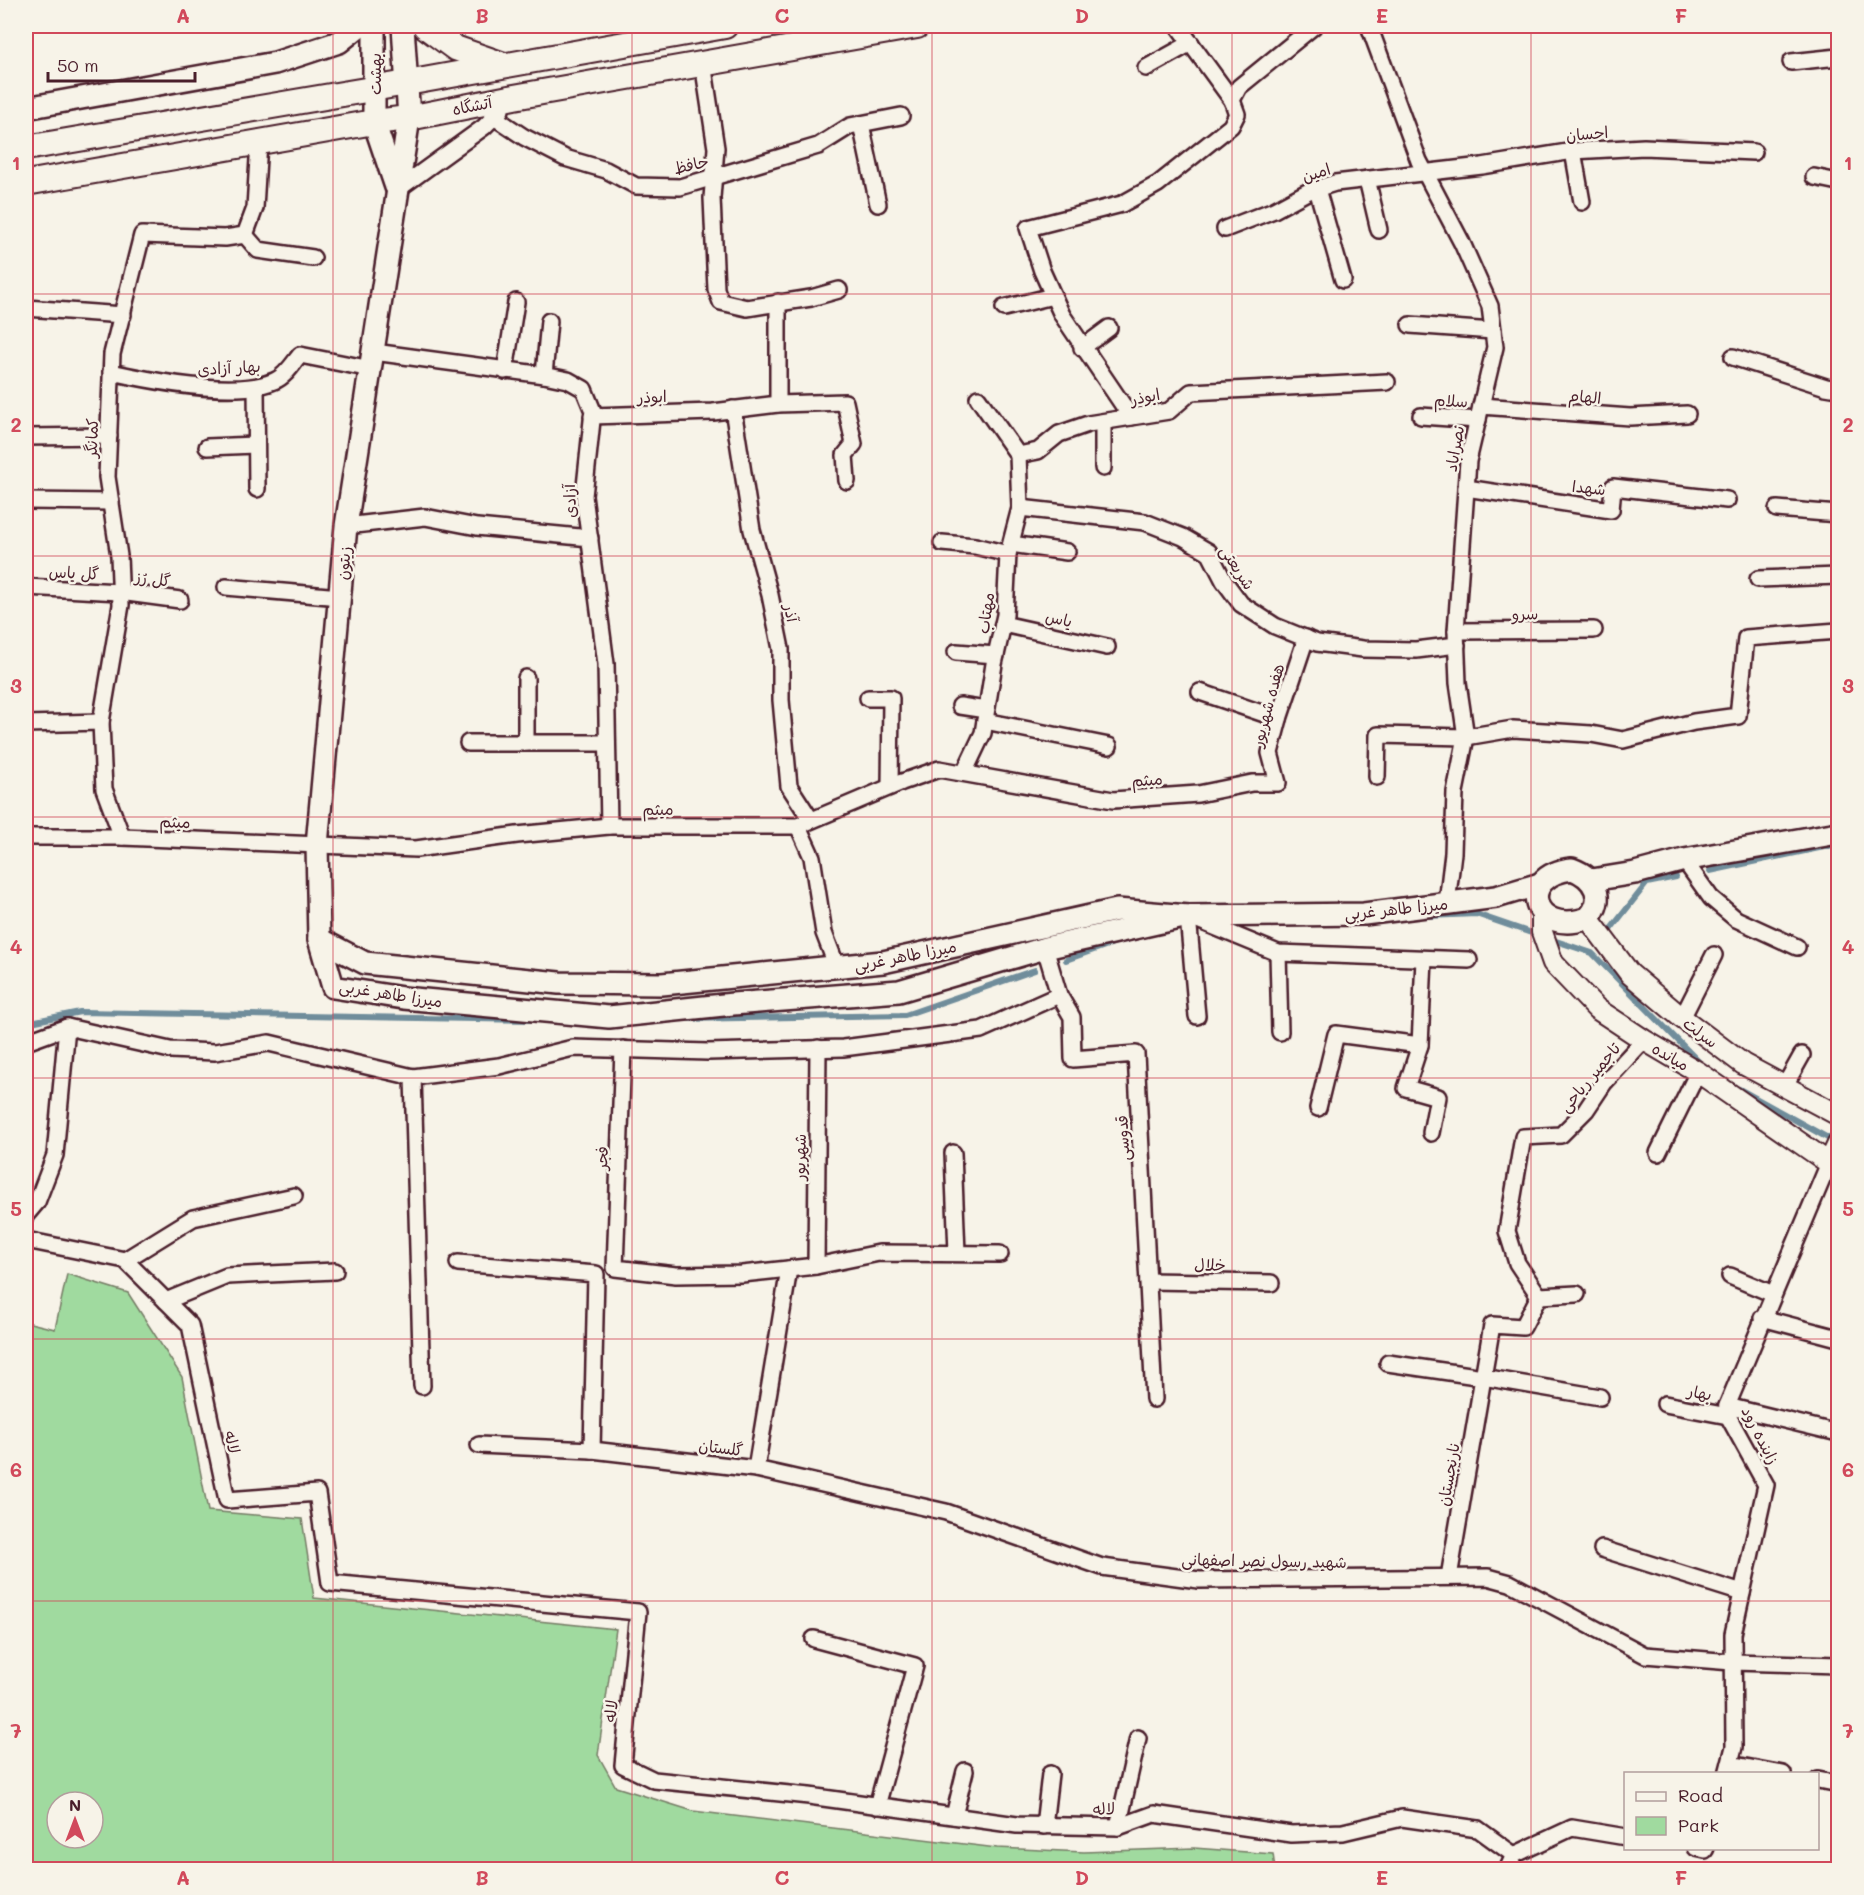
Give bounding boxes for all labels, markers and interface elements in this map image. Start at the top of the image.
text: A [176,2,190,28]
text: B [475,2,489,28]
text: C [775,2,790,28]
text: D [1075,2,1089,28]
text: E [1376,2,1388,28]
text: F [1675,2,1688,28]
scale bar [48,45,195,83]
text: 50 m [57,53,99,77]
street label: بهشت [364,53,385,95]
street label: آتشگاه [450,91,495,119]
street label: احسان [1565,121,1609,145]
text: 1 [12,149,20,175]
text: 1 [1844,149,1852,175]
street label: حافظ [672,150,710,178]
street label: امین [1299,158,1333,186]
street label: بهار آزادی [197,355,261,379]
street label: ابوذر [1126,383,1162,411]
street label: الهام [1567,384,1602,411]
street label: ابوذر [635,385,667,408]
street label: سلام [1433,389,1468,414]
text: 2 [10,411,22,437]
text: 2 [1842,411,1854,437]
street label: کمانگر [80,418,102,460]
street label: نصراباد [1440,423,1468,473]
street label: شهدا [1571,475,1607,499]
street label: آزادی [558,483,580,518]
street label: شریعتی [1215,541,1260,594]
street label: زیتون [331,545,356,581]
street label: گل یاس [48,560,100,584]
street label: گل رُز [132,565,172,591]
street label: مهتاب [972,591,998,635]
street label: آذر [780,600,804,625]
street label: سرو [1511,602,1538,625]
street label: یاس [1043,605,1075,631]
street label: هفده شهریور [1245,661,1289,751]
text: 3 [10,672,22,698]
text: 3 [1842,672,1854,698]
street label: میثم [1131,767,1163,794]
street label: میثم [642,798,674,822]
street label: میثم [159,810,191,835]
street label: میرزا طاهر غربی [1343,892,1449,925]
text: 4 [10,933,23,959]
text: 4 [1842,933,1855,959]
street label: میرزا طاهر غربی [852,935,958,976]
street label: میرزا طاهر غربی [338,974,444,1012]
street label: سرلت [1679,1012,1723,1052]
street label: میانده [1649,1037,1693,1075]
street label: تاجمیر ریاحی [1554,1038,1625,1117]
street label: قدوسی [1110,1115,1135,1161]
street label: شهریور [788,1133,811,1183]
street label: فجر [590,1146,612,1172]
text: 5 [10,1195,22,1221]
text: 5 [1842,1195,1854,1221]
street label: خلال [1194,1253,1226,1275]
street label: بهار [1684,1379,1714,1405]
street label: زاینده رود [1738,1403,1784,1467]
street label: لاله [220,1429,246,1455]
street label: گلستان [698,1434,745,1460]
street label: نارنجستان [1432,1440,1464,1508]
text: 6 [10,1456,22,1482]
text: 6 [1842,1456,1854,1482]
street label: شهید رسول نصر اصفهانی [1181,1548,1347,1573]
street label: لاله [598,1699,622,1723]
text: 7 [10,1717,22,1743]
text: 7 [1842,1717,1854,1743]
legend [1624,1772,1819,1850]
text: Road [1678,1783,1723,1807]
north arrow [45,1790,105,1850]
text: N [69,1794,81,1815]
street label: لاله [1092,1797,1116,1819]
text: Park [1678,1813,1719,1837]
text: A [176,1864,190,1890]
text: B [475,1864,489,1890]
text: C [775,1864,790,1890]
text: D [1075,1864,1089,1890]
text: E [1376,1864,1388,1890]
text: F [1675,1864,1688,1890]

